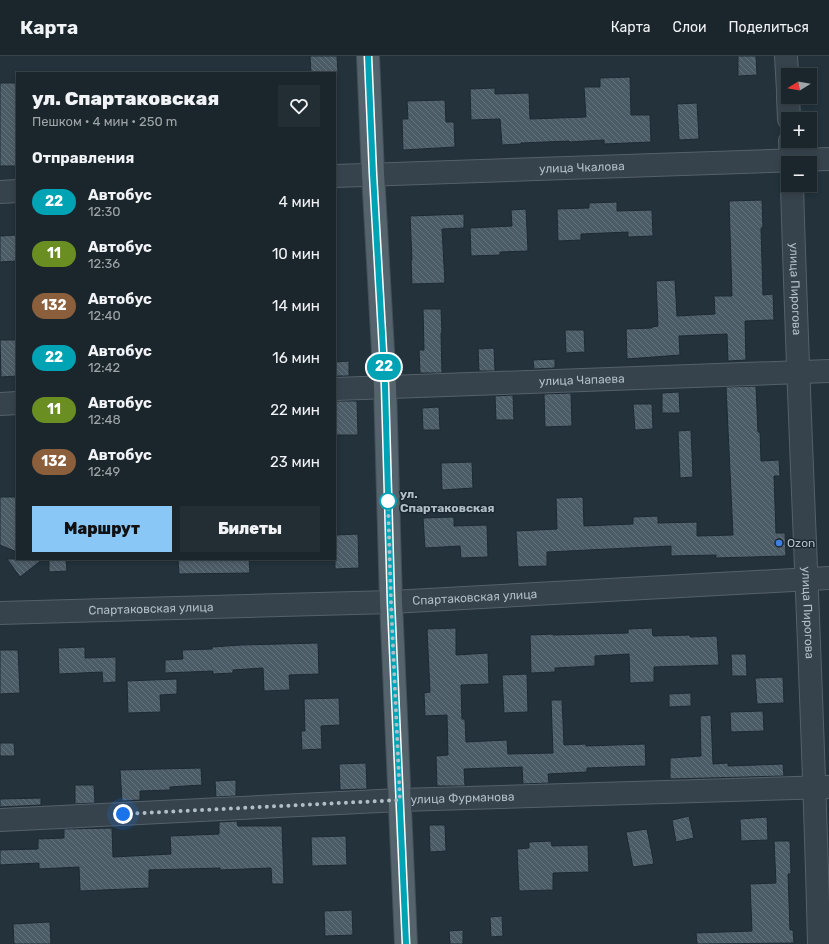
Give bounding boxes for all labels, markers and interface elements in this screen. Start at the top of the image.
text: Карта [20,16,78,39]
text: Карта [611,19,651,36]
text: Слои [673,19,707,36]
text: Поделиться [729,19,809,36]
north arrow [781,68,817,104]
map controls [781,68,817,192]
button: heart [278,85,320,127]
text: ул. Спартаковская [32,87,219,110]
button: + [781,112,817,148]
text: Пешком · 4 мин · 250 m [32,114,177,129]
text: Отправления [32,149,134,167]
button: − [781,156,817,192]
street label: улица Чкалова [539,159,625,176]
text: Автобус [88,186,152,204]
text: 22 [45,193,63,210]
text: 4 мин [279,193,320,211]
text: 12:30 [88,204,121,219]
text: Автобус [88,238,152,256]
street label: улица Пирогова [787,242,804,336]
text: 11 [47,245,61,262]
text: 10 мин [272,245,320,263]
text: 12:36 [88,256,120,271]
text: Автобус [88,290,152,308]
text: 132 [41,297,67,314]
text: 14 мин [272,297,320,315]
text: 12:40 [88,308,121,323]
text: Автобус [88,342,152,360]
text: 22 [45,349,63,366]
text: 16 мин [272,349,320,367]
line badge: 22 [366,354,402,380]
text: 22 [375,358,393,375]
text: 12:42 [88,360,120,375]
street label: улица Чапаева [539,371,625,389]
text: Автобус [88,394,152,412]
text: 11 [47,401,61,418]
text: 22 мин [270,401,320,419]
text: 12:48 [88,412,121,427]
text: Автобус [88,446,152,464]
text: 132 [41,453,67,470]
text: 23 мин [270,453,320,471]
text: 12:49 [88,464,120,479]
place label: ул. Спартаковская [400,487,495,515]
marker: ул. Спартаковская [379,492,397,510]
button: Маршрут [32,506,172,552]
button: Билеты [180,506,320,552]
place label: Ozon [787,536,815,550]
marker: Ozon [774,538,784,548]
street label: улица Пирогова [799,566,817,659]
street label: Спартаковская улица [412,587,538,608]
street label: Спартаковская улица [88,600,214,618]
street label: улица Фурманова [410,790,515,807]
your location [113,804,133,824]

